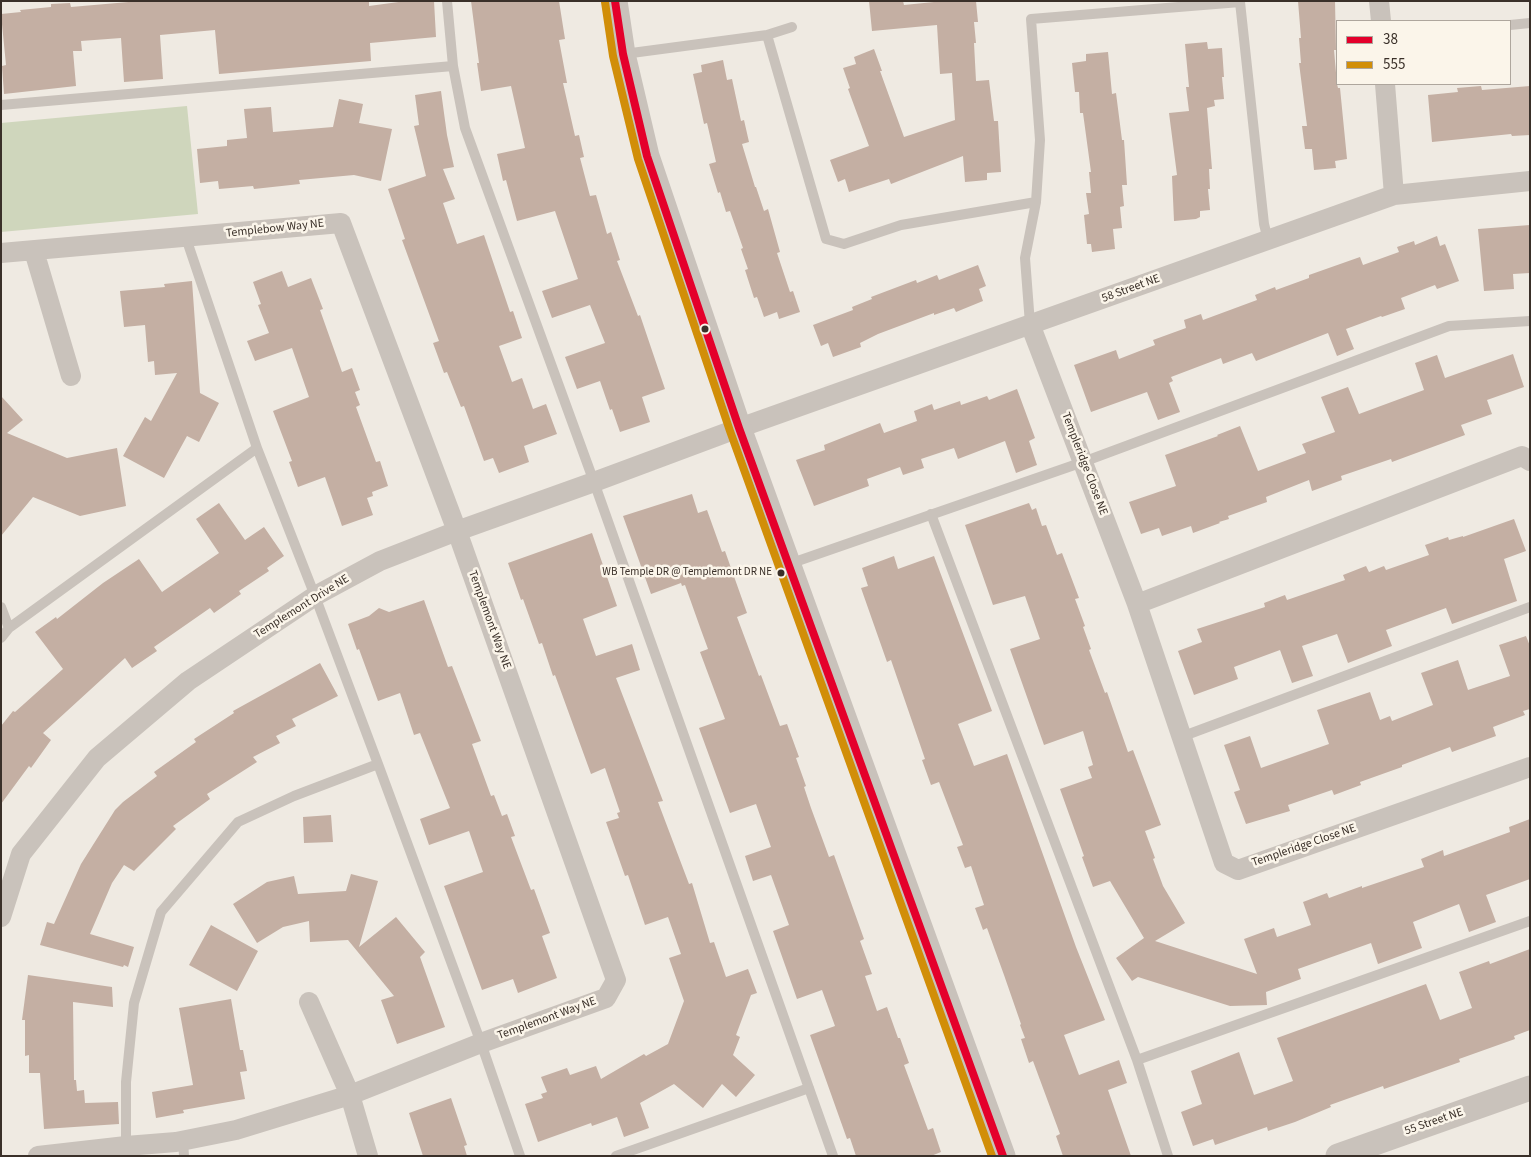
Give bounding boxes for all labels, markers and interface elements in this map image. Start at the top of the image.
legend [1336,20,1511,85]
text: 38 [1383,29,1398,50]
text: 555 [1383,54,1405,75]
street label: Templebow Way NE [225,217,325,241]
street label: 58 Street NE [1100,272,1162,306]
unlabelled marker [700,324,710,334]
street label: Templeridge Close NE [1058,411,1110,517]
place label: WB Temple DR @ Templemont DR NE [602,566,772,580]
marker: WB Temple DR @ Templemont DR NE [776,568,786,578]
street label: Templemont Way NE [464,569,514,671]
street label: Templemont Drive NE [252,572,352,642]
street label: Templeridge Close NE [1250,821,1358,871]
street label: Templemont Way NE [496,994,598,1044]
street label: 55 Street NE [1403,1105,1465,1139]

